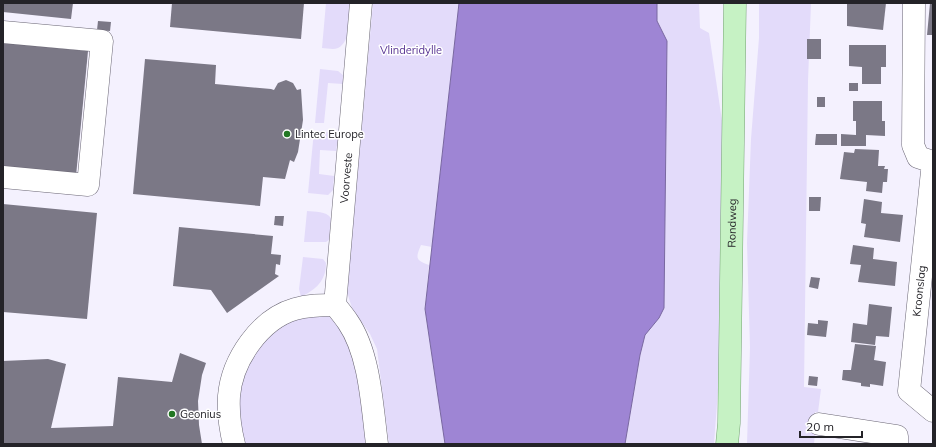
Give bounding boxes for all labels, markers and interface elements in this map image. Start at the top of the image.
park label: Vlinderidylle [380,43,442,57]
place label: Lintec Europe [295,127,364,141]
marker: Lintec Europe [282,129,292,139]
street label: Voorveste [337,152,355,204]
street label: Rondweg [725,199,739,248]
street label: Kroonslag [909,265,929,317]
place label: Geonius [180,407,221,421]
marker: Geonius [167,409,177,419]
scale bar [800,413,862,439]
text: 20 m [806,419,834,434]

